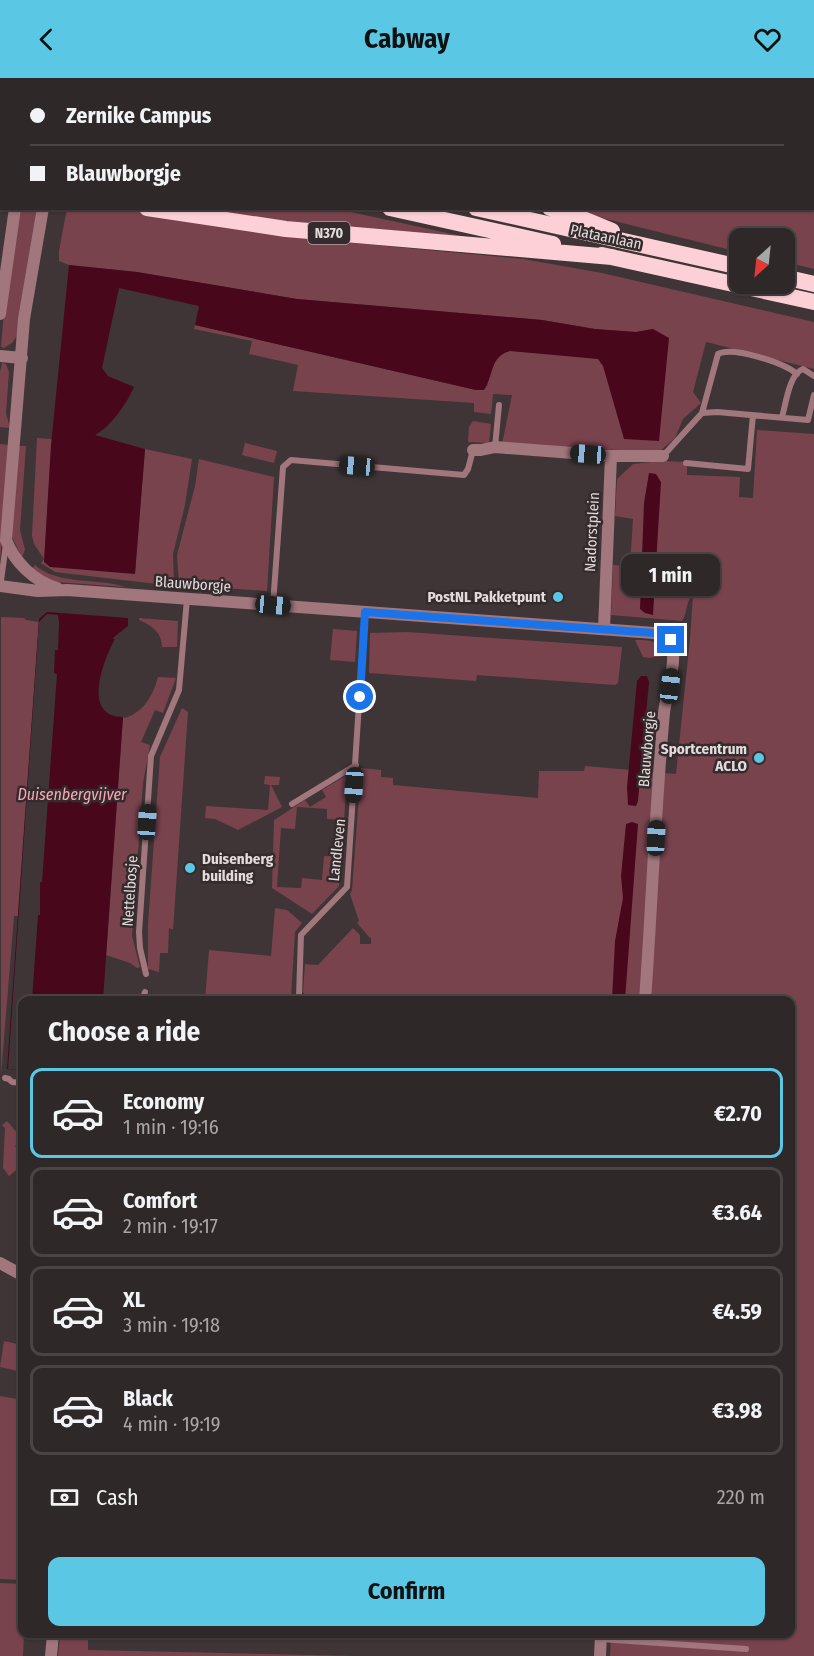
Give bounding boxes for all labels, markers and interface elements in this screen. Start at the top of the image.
icon: back [30,23,63,56]
text: Cabway [364,23,450,55]
icon: heart [751,23,784,56]
text: Zernike Campus [66,102,211,129]
text: Blauwborgje [66,160,181,187]
street label: Plataanlaan [569,221,643,253]
road number: N370 [308,222,350,244]
north arrow [729,228,795,294]
map controls [729,228,795,294]
car [569,444,607,464]
car [338,455,376,477]
street label: Nadorstplein [581,492,603,572]
callout: 1 min [622,553,720,595]
text: 1 min [649,563,692,587]
street label: Blauwborgje [154,572,232,596]
place label: PostNL Pakketpunt [427,588,547,606]
marker: PostNL Pakketpunt [551,590,565,604]
car [254,594,292,616]
route end [657,626,684,653]
car [659,667,681,705]
route start [346,683,373,710]
street label: Blauwborgje [635,710,659,788]
place label: Sportcentrum ACLO [661,740,747,775]
marker: Sportcentrum ACLO [752,751,766,765]
car [344,766,364,804]
water label: Duisenbergvijver [17,785,127,804]
car [137,803,157,841]
street label: Landleven [325,818,349,882]
car [646,820,666,856]
place label: Duisenberg building [202,850,274,885]
street label: Nettelbosje [119,855,141,927]
marker: Duisenberg building [183,861,197,875]
text: Choose a ride [48,1016,200,1048]
icon: car [51,1086,105,1140]
text: Economy [123,1088,204,1115]
text: €2.70 [714,1100,762,1127]
text: 1 min · 19:16 [123,1115,219,1139]
icon: car [51,1185,105,1239]
text: Comfort [123,1187,197,1214]
text: €3.64 [712,1199,762,1226]
text: 2 min · 19:17 [123,1214,218,1238]
icon: car [51,1284,105,1338]
text: XL [123,1286,145,1313]
text: €4.59 [712,1298,762,1325]
text: 3 min · 19:18 [123,1313,220,1337]
icon: car [51,1383,105,1437]
text: Black [123,1385,173,1412]
text: €3.98 [712,1397,762,1424]
text: 4 min · 19:19 [123,1412,220,1436]
icon: cash [48,1481,81,1514]
text: Cash [96,1484,139,1511]
text: 220 m [717,1485,765,1509]
button: Confirm [48,1557,765,1626]

